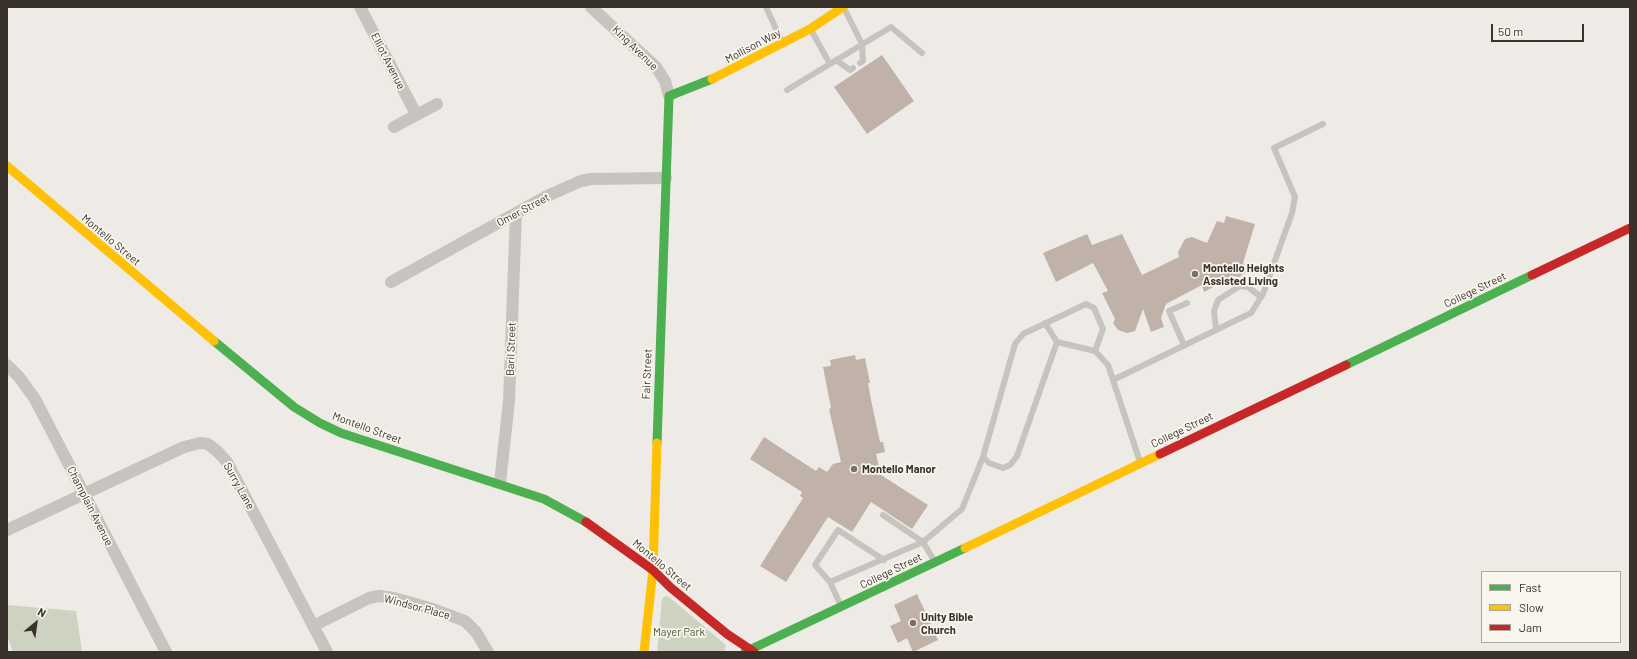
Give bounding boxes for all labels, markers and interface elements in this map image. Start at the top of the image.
scale bar [1493,16,1586,42]
street label: King Avenue [609,23,661,73]
text: 50 m [1498,24,1523,38]
street label: Mollison Way [723,26,783,66]
street label: Elliot Avenue [368,31,408,91]
street label: Omer Street [494,191,552,229]
street label: Montello Street [79,212,143,268]
place label: Montello Heights Assisted Living [1203,261,1284,287]
marker: Montello Heights Assisted Living [1190,269,1200,279]
street label: College Street [1442,269,1508,311]
street label: Baril Street [503,322,519,376]
street label: Fair Street [640,349,654,399]
street label: Montello Street [331,409,403,447]
street label: College Street [1149,409,1215,451]
street label: Surry Lane [221,460,257,512]
place label: Montello Manor [862,462,936,476]
street label: Champlain Avenue [64,464,116,548]
marker: Montello Manor [849,464,859,474]
street label: Montello Street [630,537,694,593]
street label: College Street [858,550,924,592]
legend [1481,571,1621,643]
text: Fast [1519,580,1542,594]
street label: Windsor Place [382,592,452,622]
text: Slow [1519,600,1544,614]
north arrow [16,603,56,643]
text: N [36,605,48,620]
place label: Unity Bible Church [921,610,973,636]
marker: Unity Bible Church [908,618,918,628]
text: Jam [1519,620,1542,634]
park label: Mayer Park [653,625,705,639]

